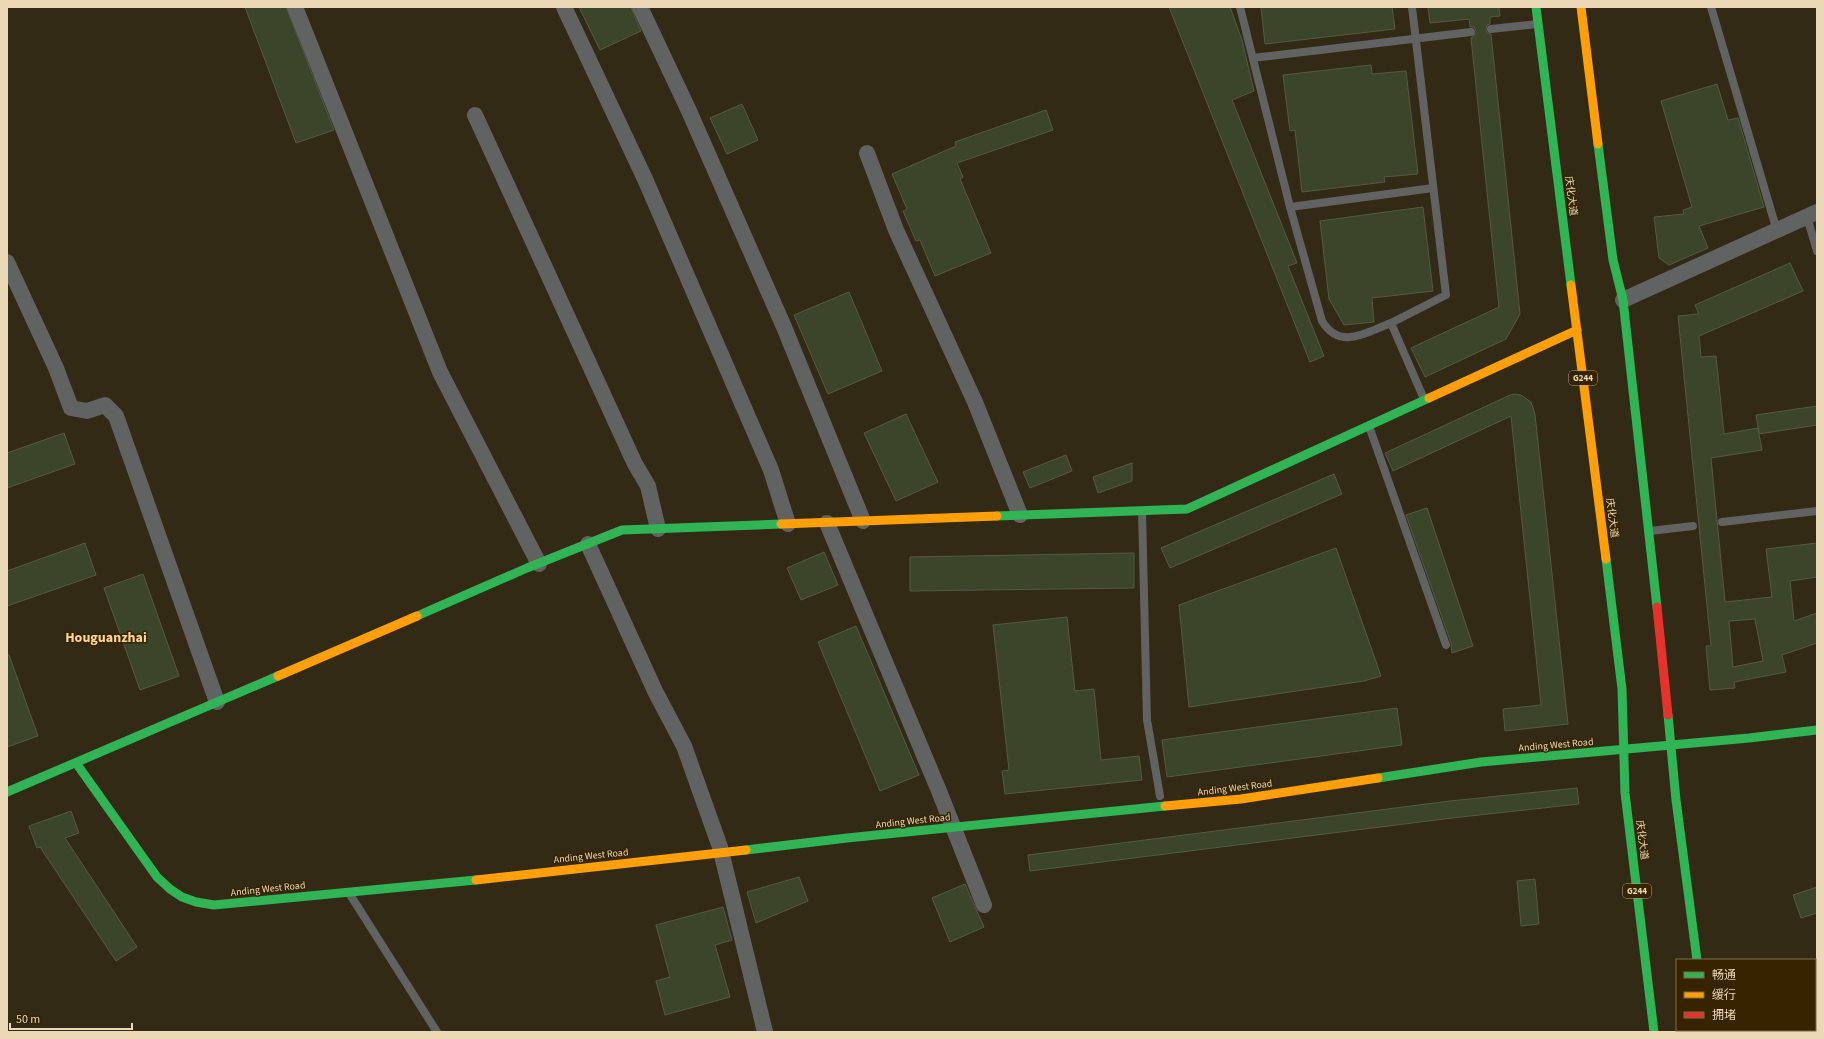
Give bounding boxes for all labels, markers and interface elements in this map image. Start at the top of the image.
street label: 庆化大道 [1562,175,1580,217]
road number: G244 [1569,371,1597,385]
street label: 庆化大道 [1603,497,1621,539]
district label: Houguanzhai [65,628,147,648]
street label: Anding West Road [1518,735,1594,755]
street label: Anding West Road [1197,776,1273,800]
street label: Anding West Road [875,810,951,832]
street label: 庆化大道 [1633,819,1651,861]
street label: Anding West Road [553,845,629,867]
street label: Anding West Road [230,878,306,900]
road number: G244 [1623,884,1651,898]
legend [1676,959,1816,1031]
text: 畅通 [1712,967,1736,984]
text: 缓行 [1712,987,1736,1004]
scale bar [10,1005,132,1031]
text: 拥堵 [1712,1007,1736,1024]
text: 50 m [16,1011,40,1028]

